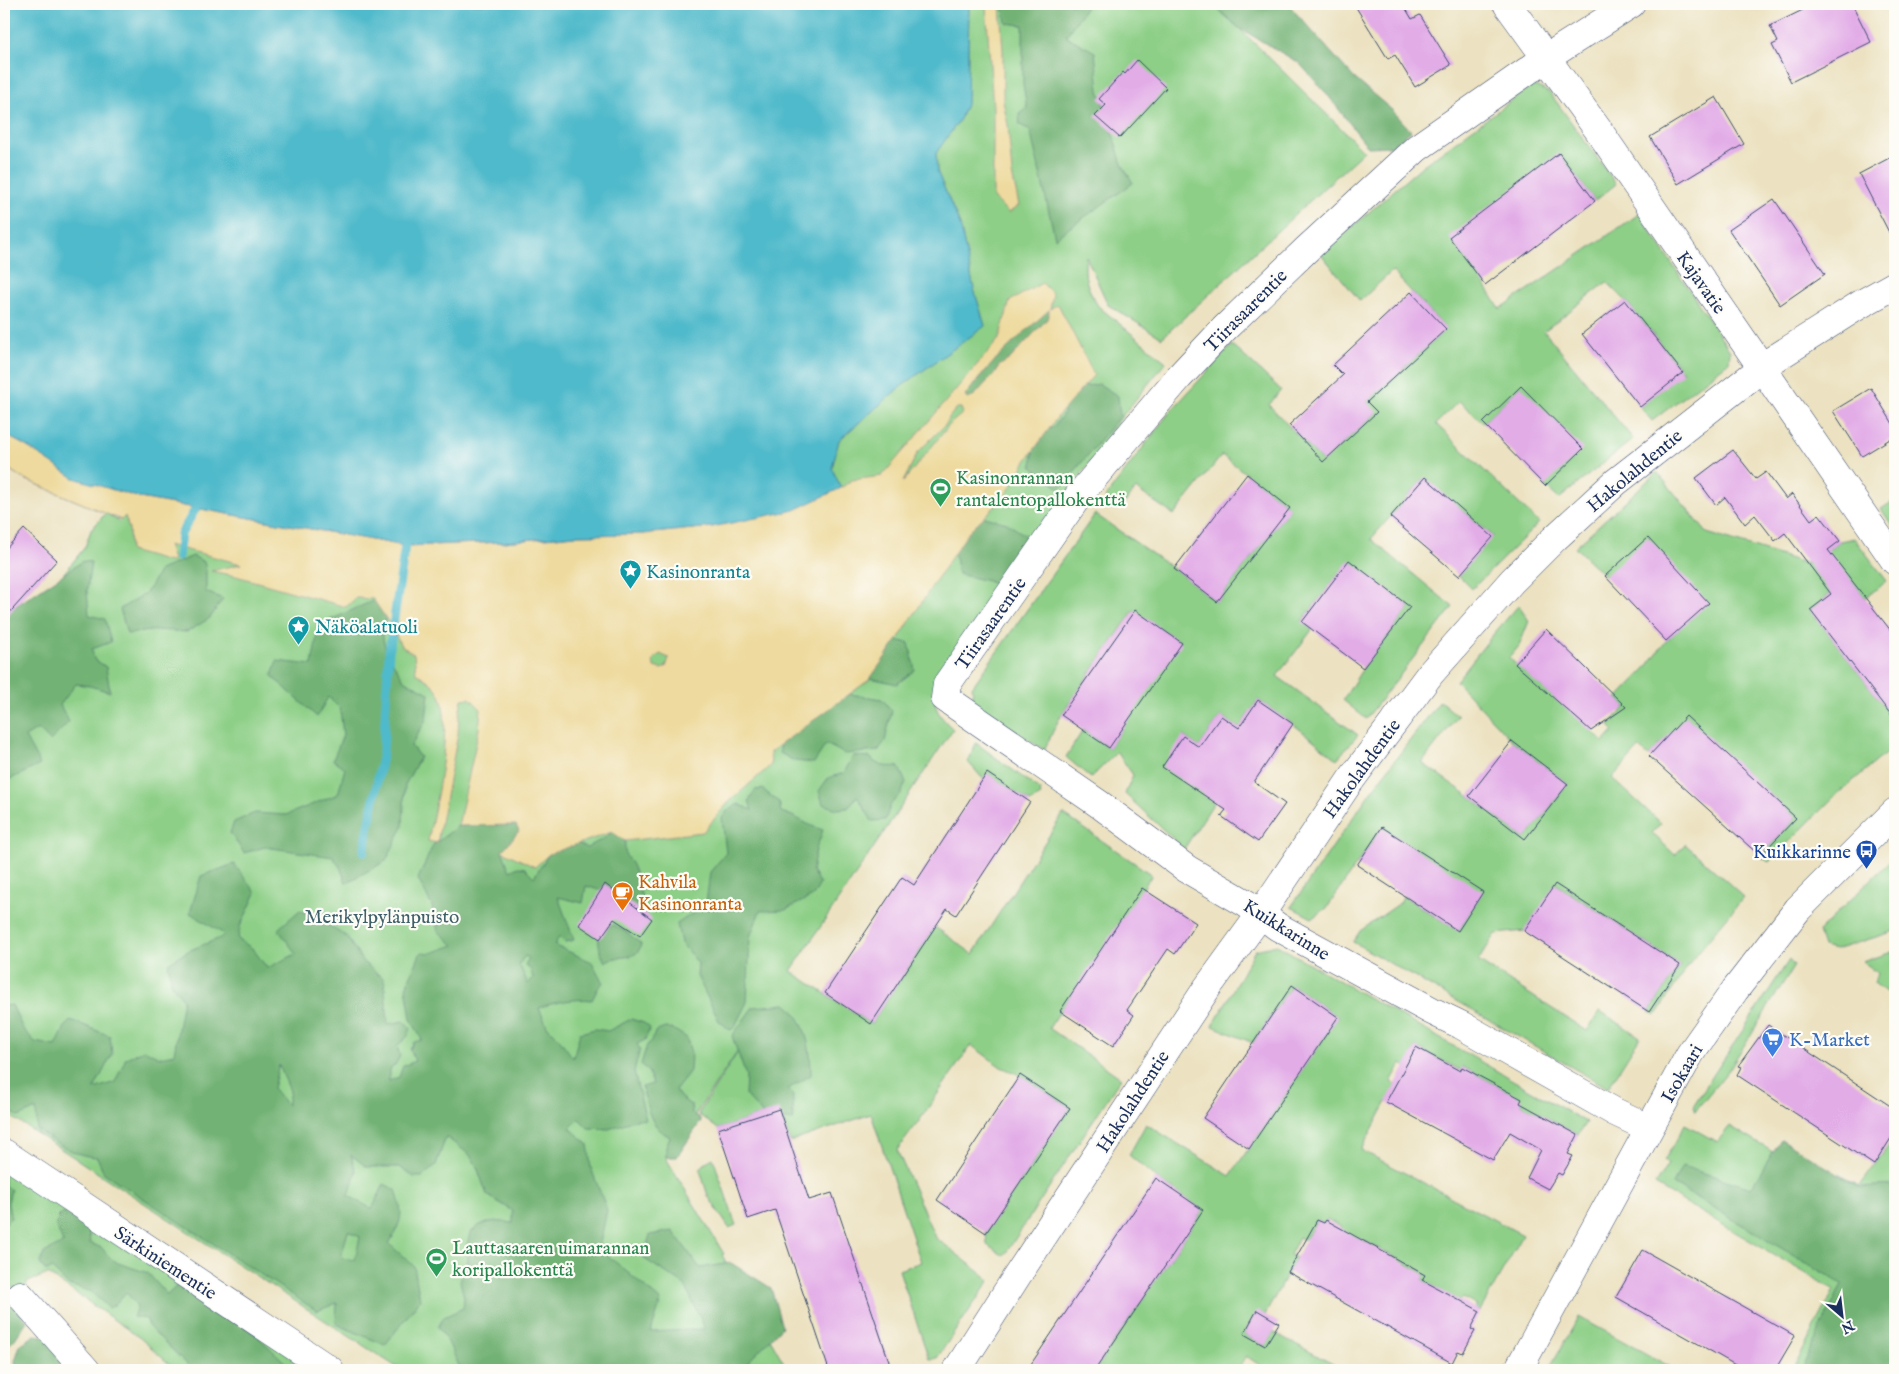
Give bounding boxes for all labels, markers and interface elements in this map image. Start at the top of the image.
street label: Kajavatie [1670,247,1731,319]
street label: Tiirasaarentie [1200,264,1293,358]
street label: Hakolahdentie [1583,424,1688,518]
place label: Kasinonrannan rantalentopallokenttä [956,467,1126,513]
sports icon: Kasinonrannan rantalentopallokenttä [928,476,952,507]
place icon: Kasinonranta [618,559,642,590]
place label: Kasinonranta [646,561,751,585]
street label: Tiirasaarentie [951,573,1033,675]
place icon: Näköalatuoli [287,614,311,645]
place label: Näköalatuoli [315,616,418,640]
street label: Hakolahdentie [1318,714,1407,824]
bus stop icon: Kuikkarinne [1855,839,1879,870]
place label: Kuikkarinne [1753,841,1851,865]
place label: Kahvila Kasinonranta [638,871,743,917]
cafe icon: Kahvila Kasinonranta [610,880,634,911]
street label: Kuikkarinne [1238,895,1334,967]
park label: Merikylpylänpuisto [305,906,459,930]
supermarket icon: K-Market [1761,1027,1785,1058]
place label: K-Market [1789,1029,1870,1053]
street label: Isokaari [1656,1040,1709,1108]
street label: Hakolahdentie [1092,1046,1176,1158]
street label: Särkiniementie [109,1222,221,1306]
place label: Lauttasaaren uimarannan koripallokenttä [452,1237,649,1283]
sports icon: Lauttasaaren uimarannan koripallokenttä [424,1246,448,1277]
north arrow [1816,1292,1866,1342]
text: N [1838,1315,1858,1337]

